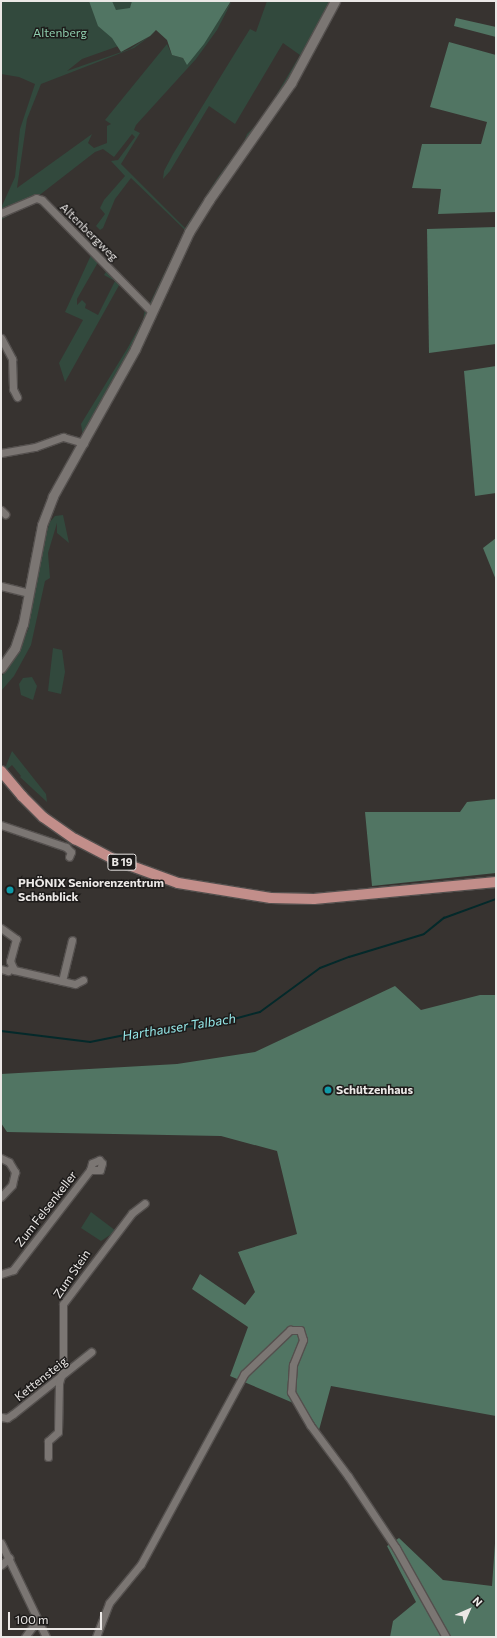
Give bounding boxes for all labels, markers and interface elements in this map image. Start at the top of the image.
park label: Altenberg [33,26,87,40]
street label: Altenbergweg [57,200,121,264]
road number: B 19 [107,853,137,871]
place label: PHÖNIX Seniorenzentrum Schönblick [18,876,164,904]
marker: PHÖNIX Seniorenzentrum Schönblick [5,885,15,895]
water label: Harthauser Talbach [121,1010,237,1044]
place label: Schützenhaus [336,1083,413,1097]
marker: Schützenhaus [323,1085,333,1095]
street label: Zum Felsenkeller [12,1168,80,1250]
street label: Zum Stein [50,1247,94,1301]
street label: Kettensteig [12,1354,70,1404]
north arrow [449,1590,489,1630]
text: N [470,1594,485,1609]
scale bar [10,1604,104,1630]
text: 100 m [15,1612,49,1626]

